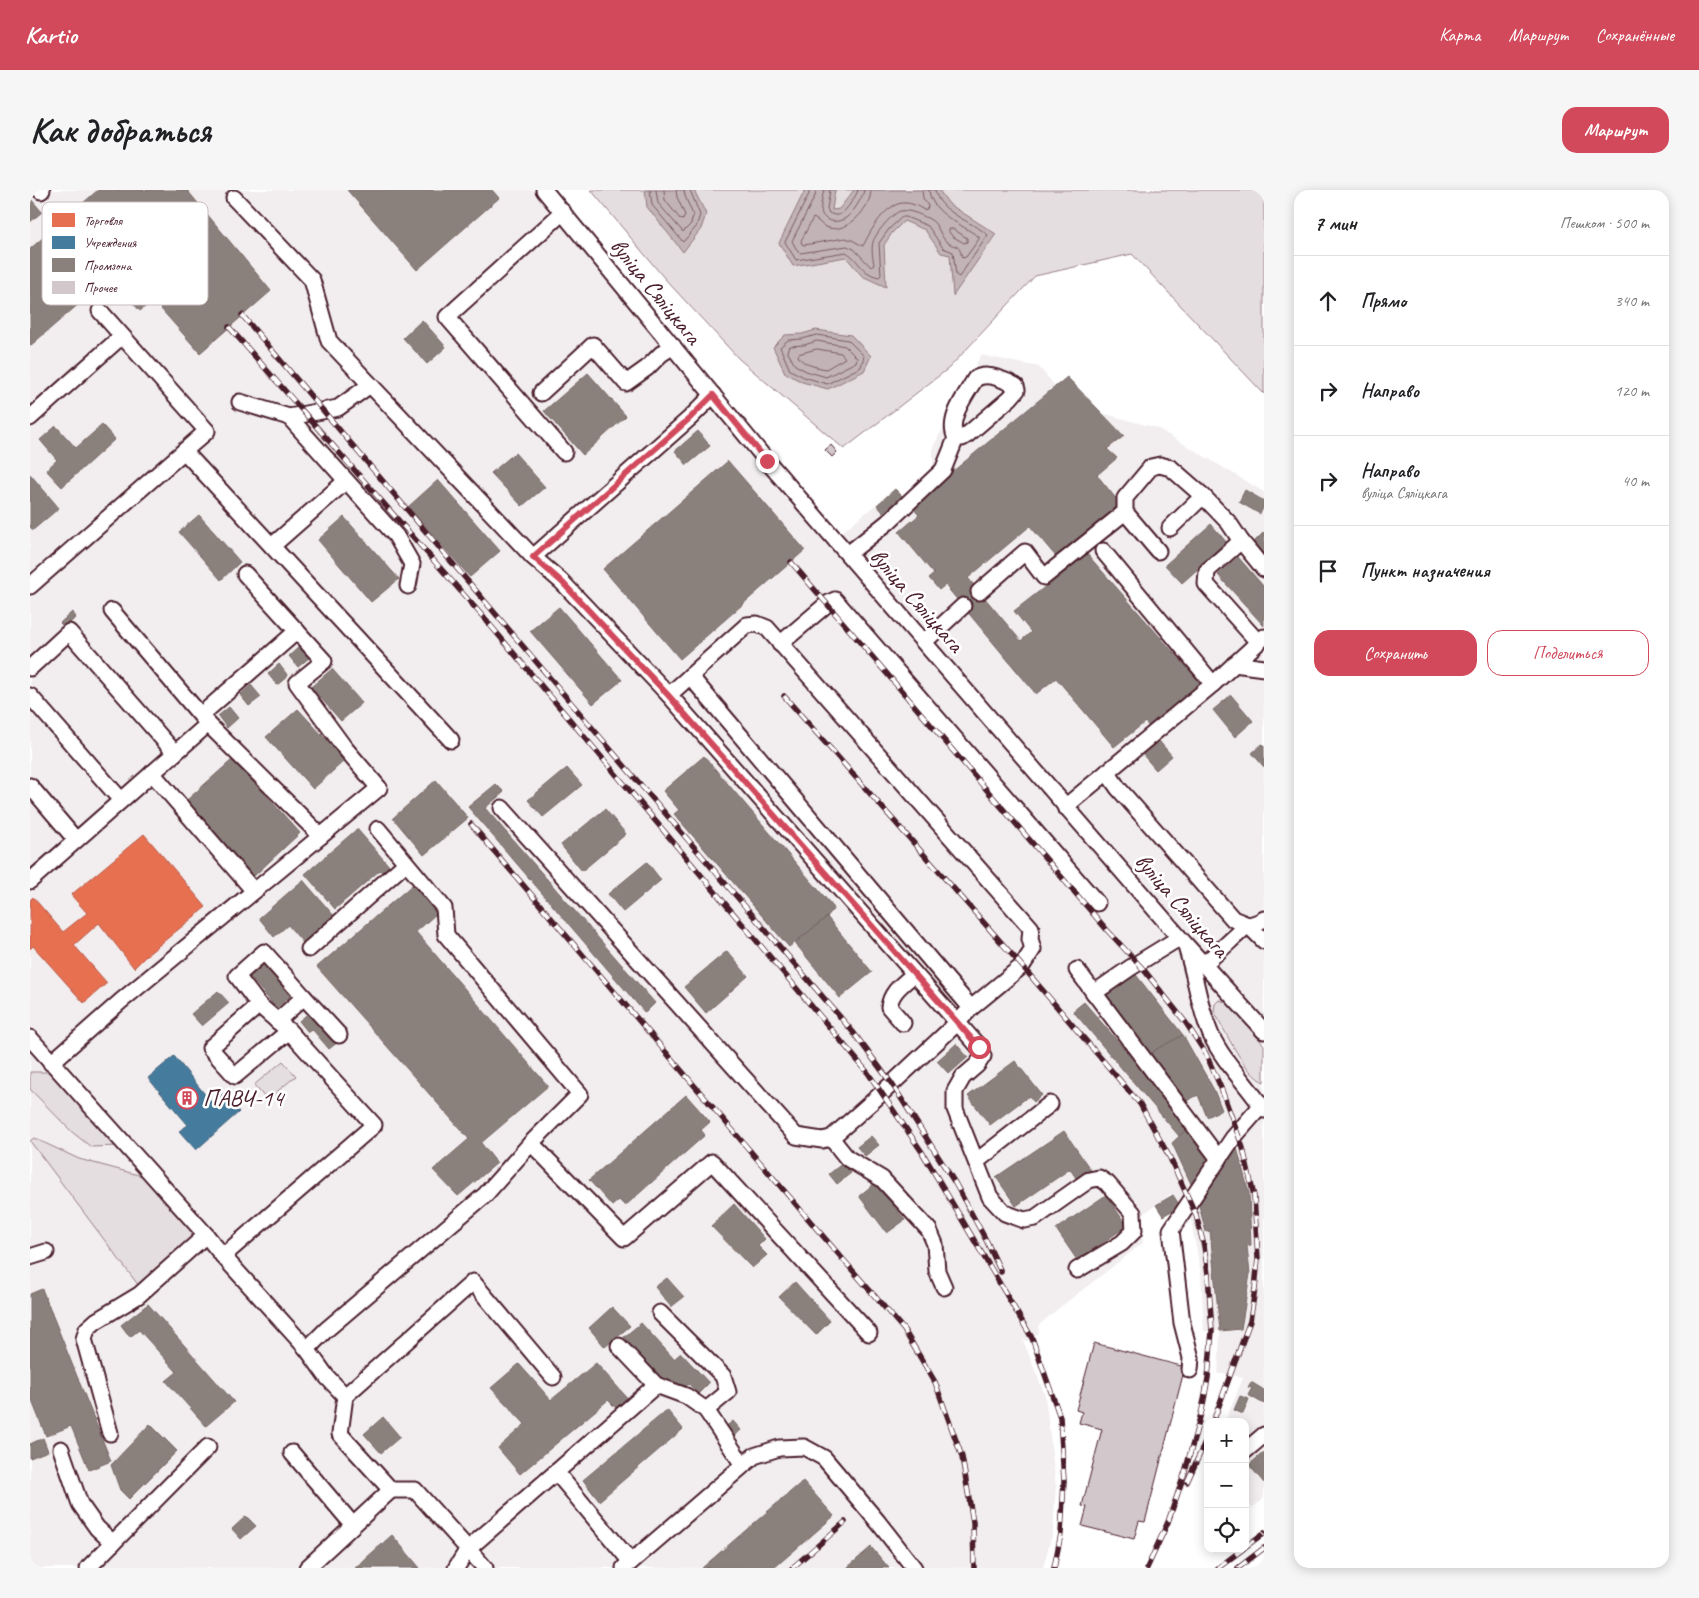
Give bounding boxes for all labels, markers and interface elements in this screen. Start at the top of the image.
text: Kartio [25,20,77,50]
text: Карта [1439,24,1480,46]
text: Маршрут [1508,24,1568,46]
text: Сохранённые [1596,24,1674,46]
button: Маршрут [1562,107,1669,153]
text: Как добраться [30,108,211,153]
legend [42,202,208,305]
text: 7 мин [1314,210,1357,236]
text: Торговля [84,212,123,229]
text: Пешком · 500 m [1560,213,1649,233]
street label: вуліца Сяліцкага [604,231,709,352]
text: Учреждения [84,234,137,251]
text: Промзона [84,257,132,274]
text: Прочее [84,279,118,296]
icon: ahead [1314,287,1342,315]
text: Прямо [1361,289,1406,313]
text: 340 m [1615,291,1649,311]
icon: right [1314,377,1342,405]
text: Направо [1361,379,1419,403]
text: 120 m [1615,381,1649,401]
route end [756,450,779,473]
text: Направо [1361,459,1419,483]
icon: right [1314,467,1342,495]
text: 40 m [1622,471,1649,491]
text: вуліца Сяліцкага [1361,483,1447,503]
street label: вуліца Сяліцкага [863,542,971,659]
icon: arrive [1314,557,1342,585]
text: Пункт назначения [1361,559,1490,583]
button: Сохранить [1314,630,1477,676]
button: Поделиться [1487,630,1649,676]
street label: вуліца Сяліцкага [1128,847,1236,964]
route start [968,1036,991,1059]
place label: ПАВЧ-14 [203,1083,285,1113]
building icon: ПАВЧ-14 [175,1086,199,1110]
map controls [1204,1418,1249,1553]
button: + [1204,1418,1249,1463]
button: − [1204,1463,1249,1508]
button: locate [1204,1508,1249,1553]

